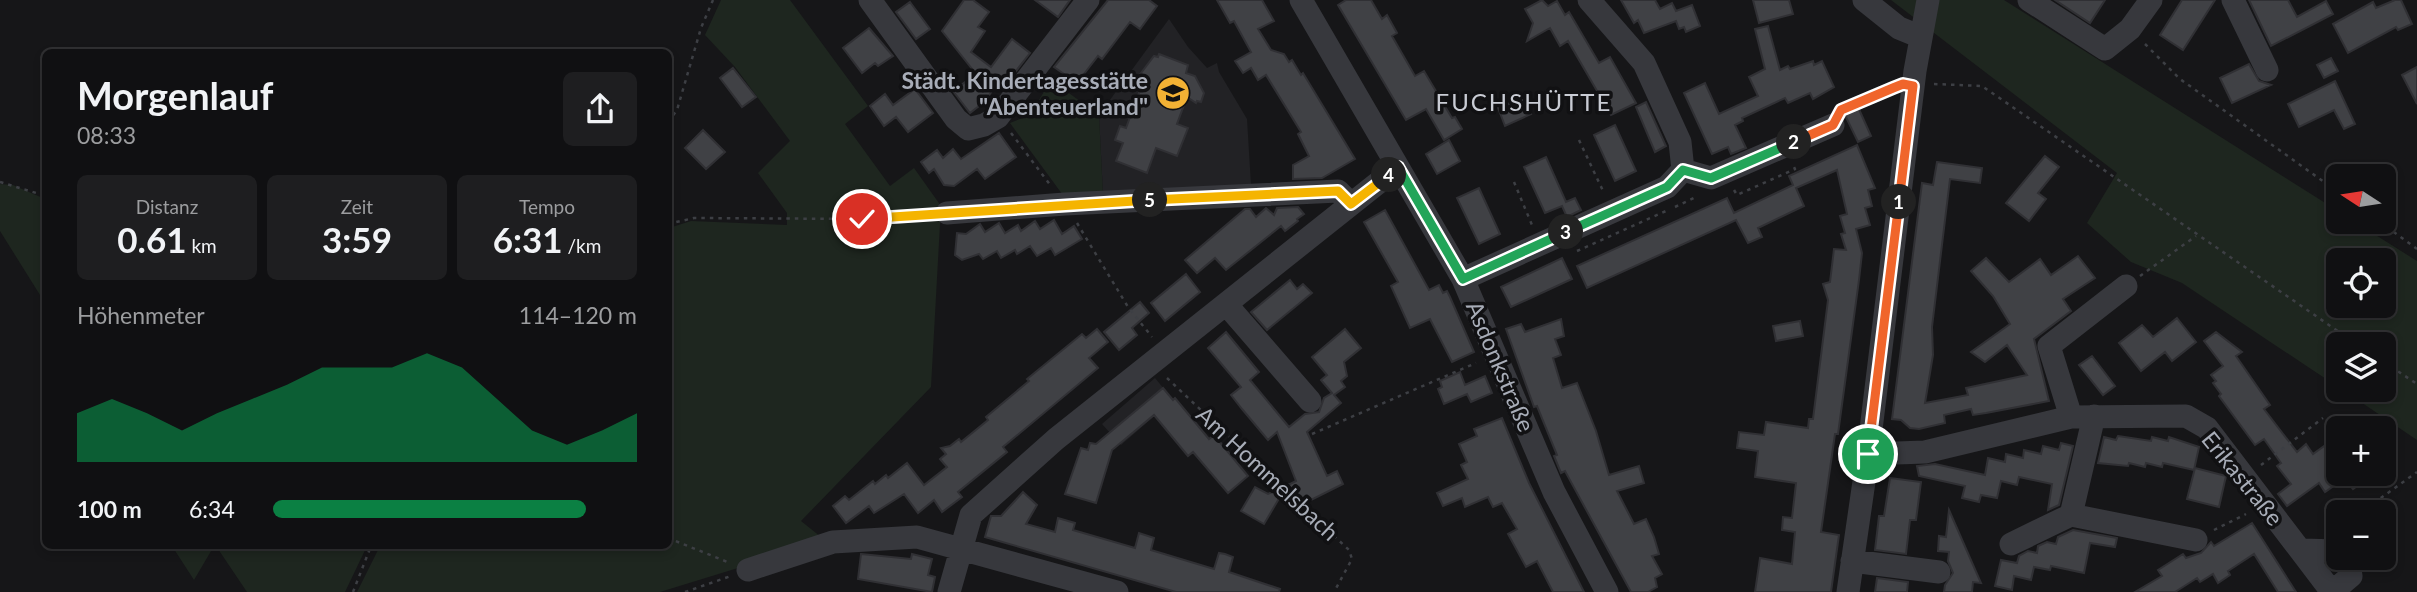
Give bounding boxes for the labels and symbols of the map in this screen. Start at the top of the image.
place label: Städt. Kindertagesstätte "Abenteuerland" [901,66,1148,120]
school or university icon: Städt. Kindertagesstätte "Abenteuerland" [1154,74,1192,112]
district label: FUCHSHÜTTE [1436,87,1612,116]
pin: 2 [1776,124,1812,160]
pin: 4 [1372,158,1406,192]
north arrow [2326,164,2396,234]
pin: 5 [1132,182,1168,218]
pin: 1 [1882,184,1916,220]
pin [832,189,892,249]
pin: 3 [1548,215,1584,250]
street label: Asdonkstraße [1461,296,1541,436]
street label: Am Hommelsbach [1191,400,1345,546]
pin [1838,424,1898,484]
street label: Erikastraße [2196,425,2290,531]

